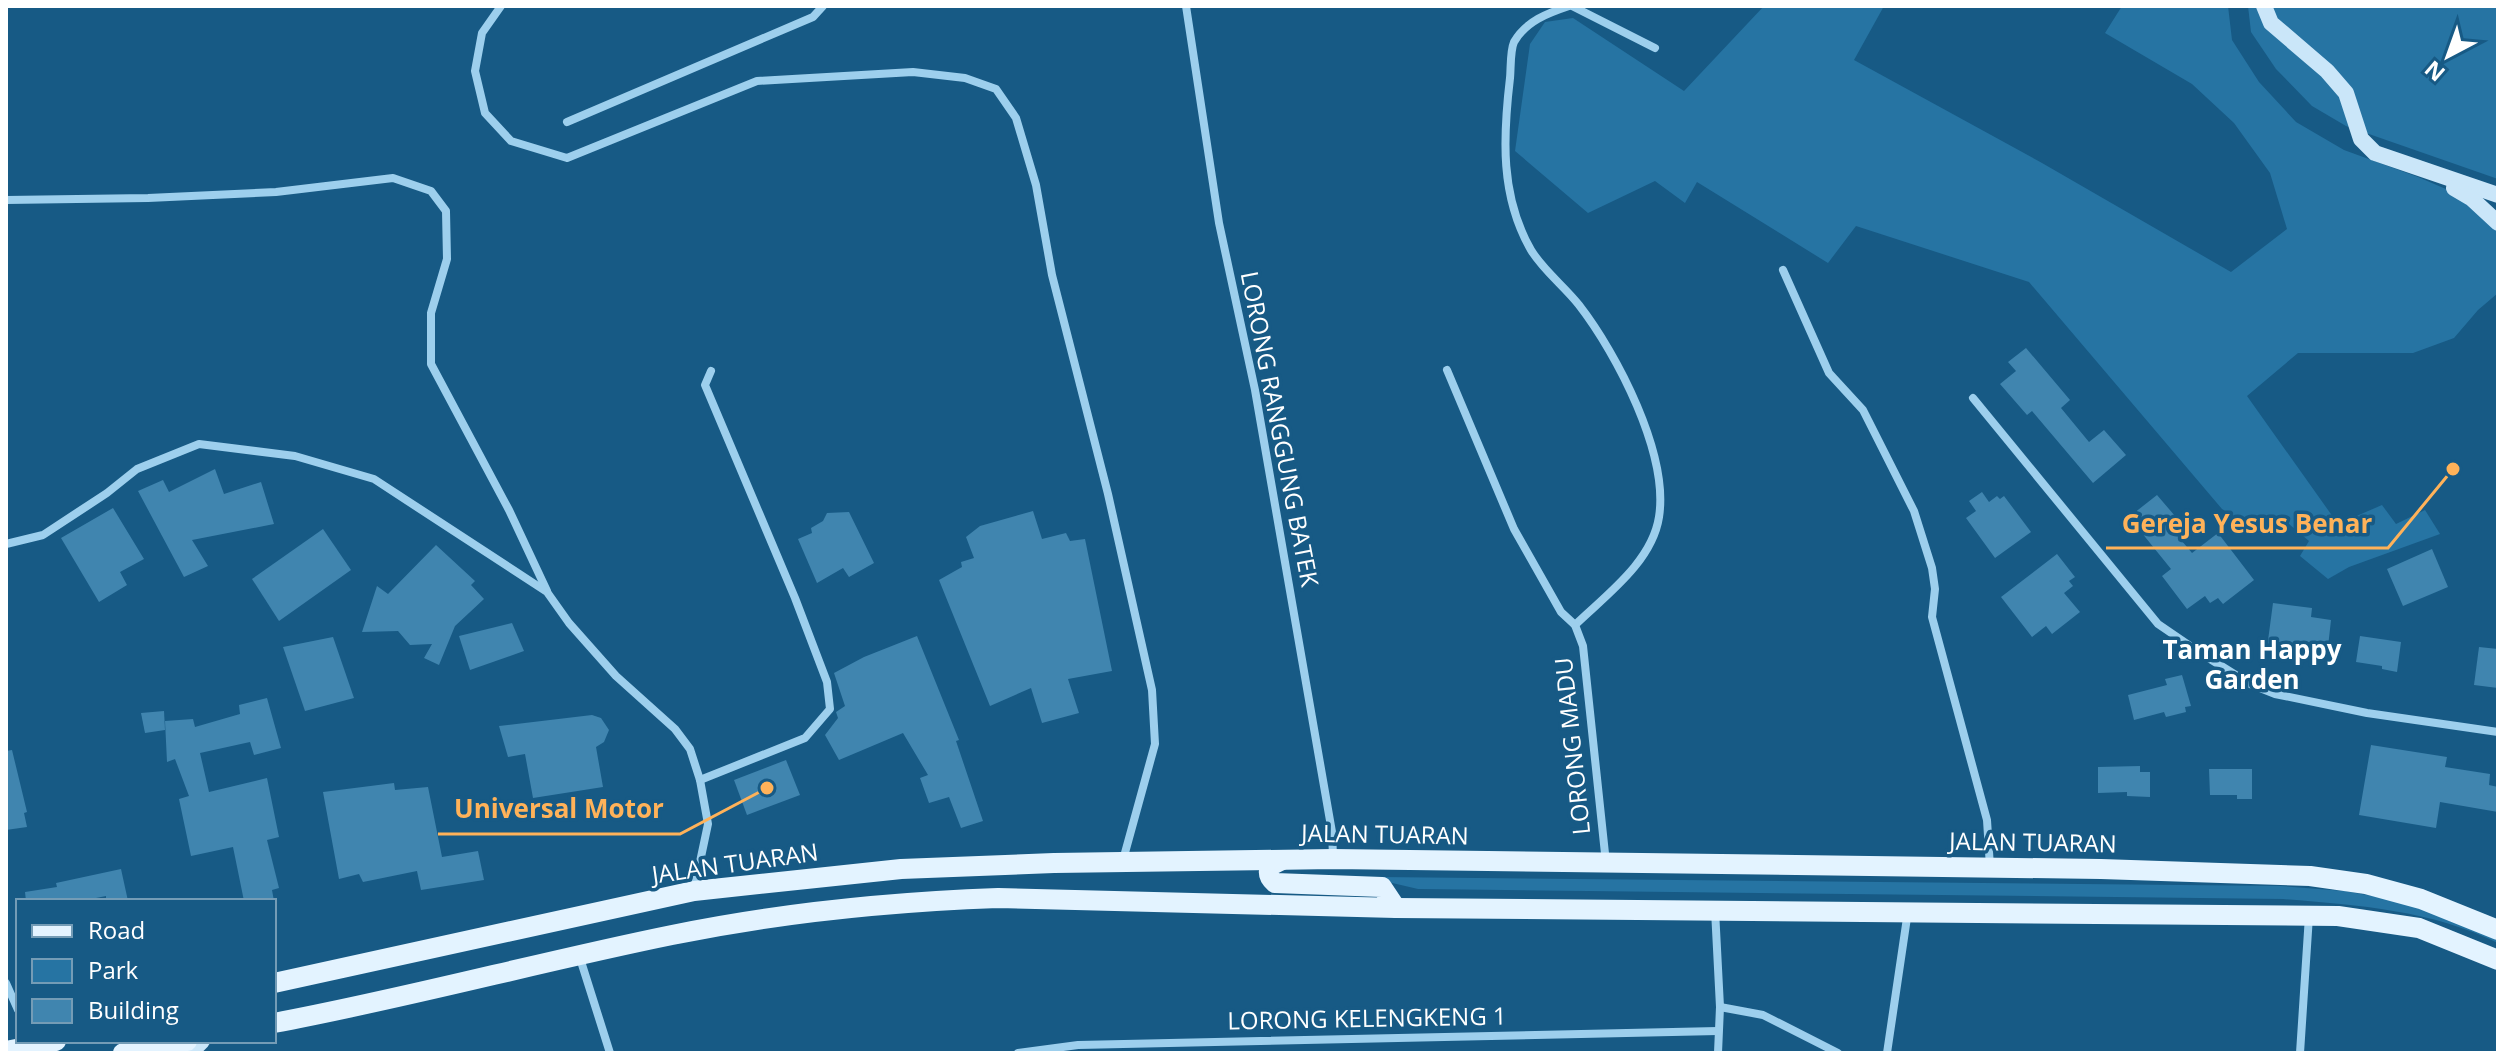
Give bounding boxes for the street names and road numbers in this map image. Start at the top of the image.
street label: LORONG RANGGUNG BATEK [1234,268,1327,589]
street label: LORONG MADU [1546,656,1597,836]
street label: JALAN TUARAN [1299,816,1469,851]
street label: JALAN TUARAN [1947,824,2117,859]
street label: JALAN TUARAN [648,835,820,891]
street label: LORONG KELENGKENG 1 [1227,999,1507,1036]

